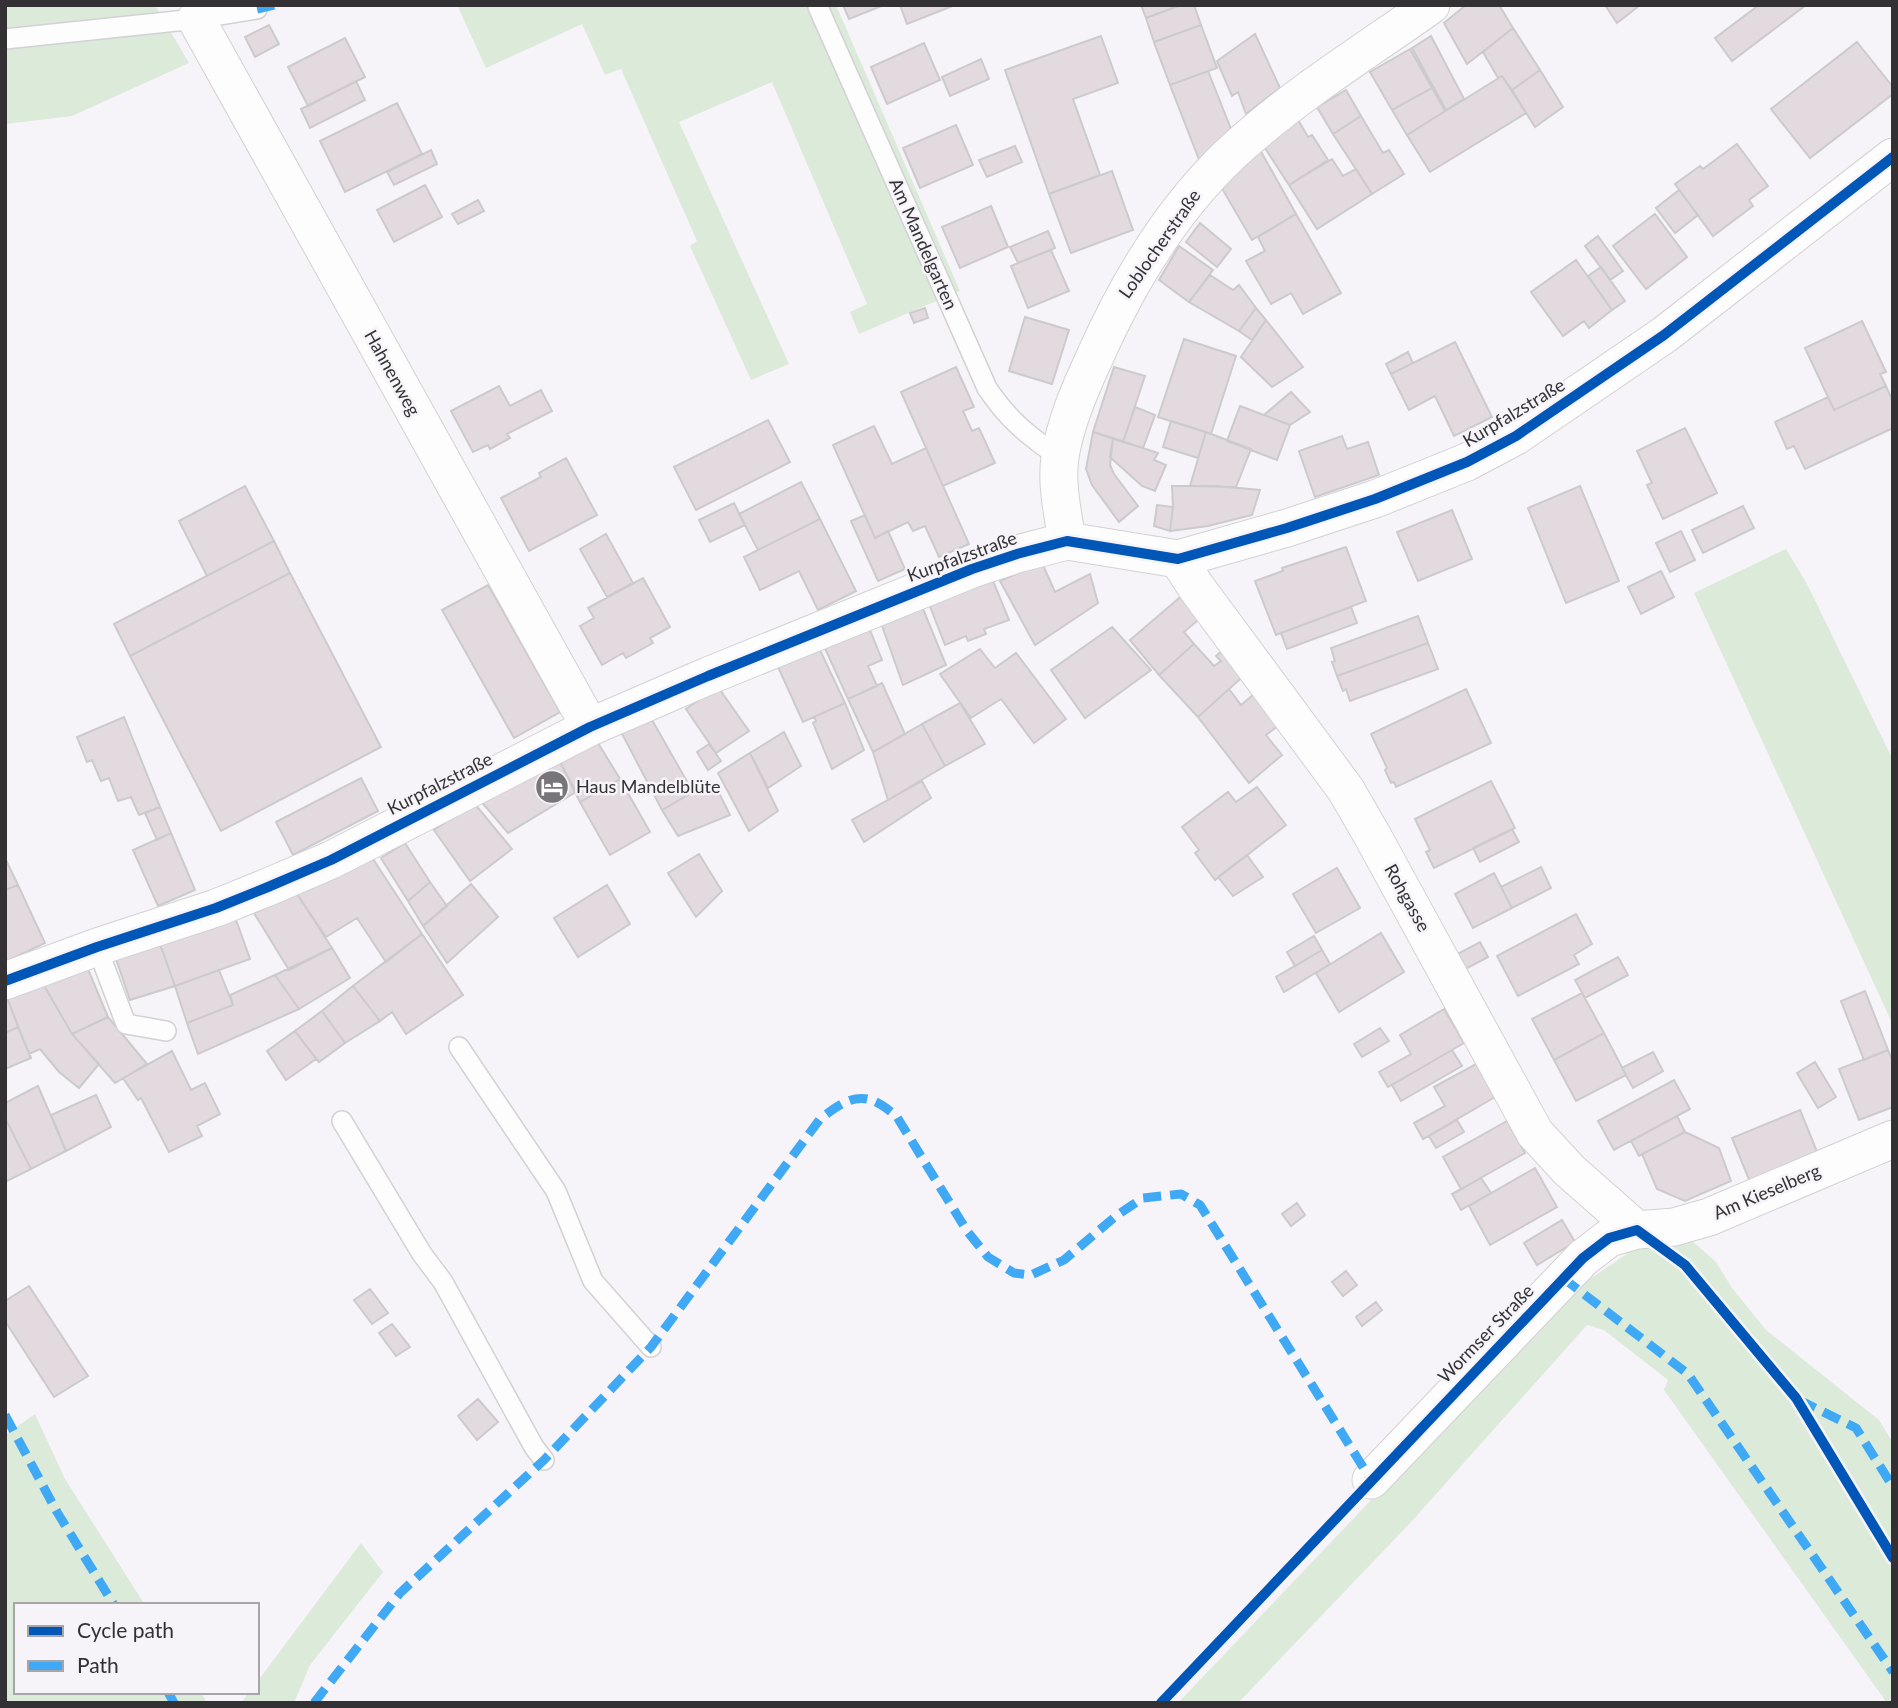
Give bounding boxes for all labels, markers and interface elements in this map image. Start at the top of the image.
street label: Am Mandelgarten [885,174,963,313]
street label: Loblocherstraße [1114,185,1205,302]
street label: Hahnenweg [360,326,425,419]
street label: Kurpfalzstraße [1458,373,1568,451]
street label: Kurpfalzstraße [904,526,1020,586]
street label: Kurpfalzstraße [383,747,496,819]
hotel icon: Haus Mandelblüte [533,768,571,806]
place label: Haus Mandelblüte [576,775,720,797]
street label: Rohgasse [1380,860,1436,935]
street label: Am Kieselberg [1710,1159,1823,1224]
street label: Wormser Straße [1433,1279,1538,1387]
legend [14,1603,259,1694]
text: Cycle path [77,1617,174,1642]
text: Path [77,1652,119,1677]

